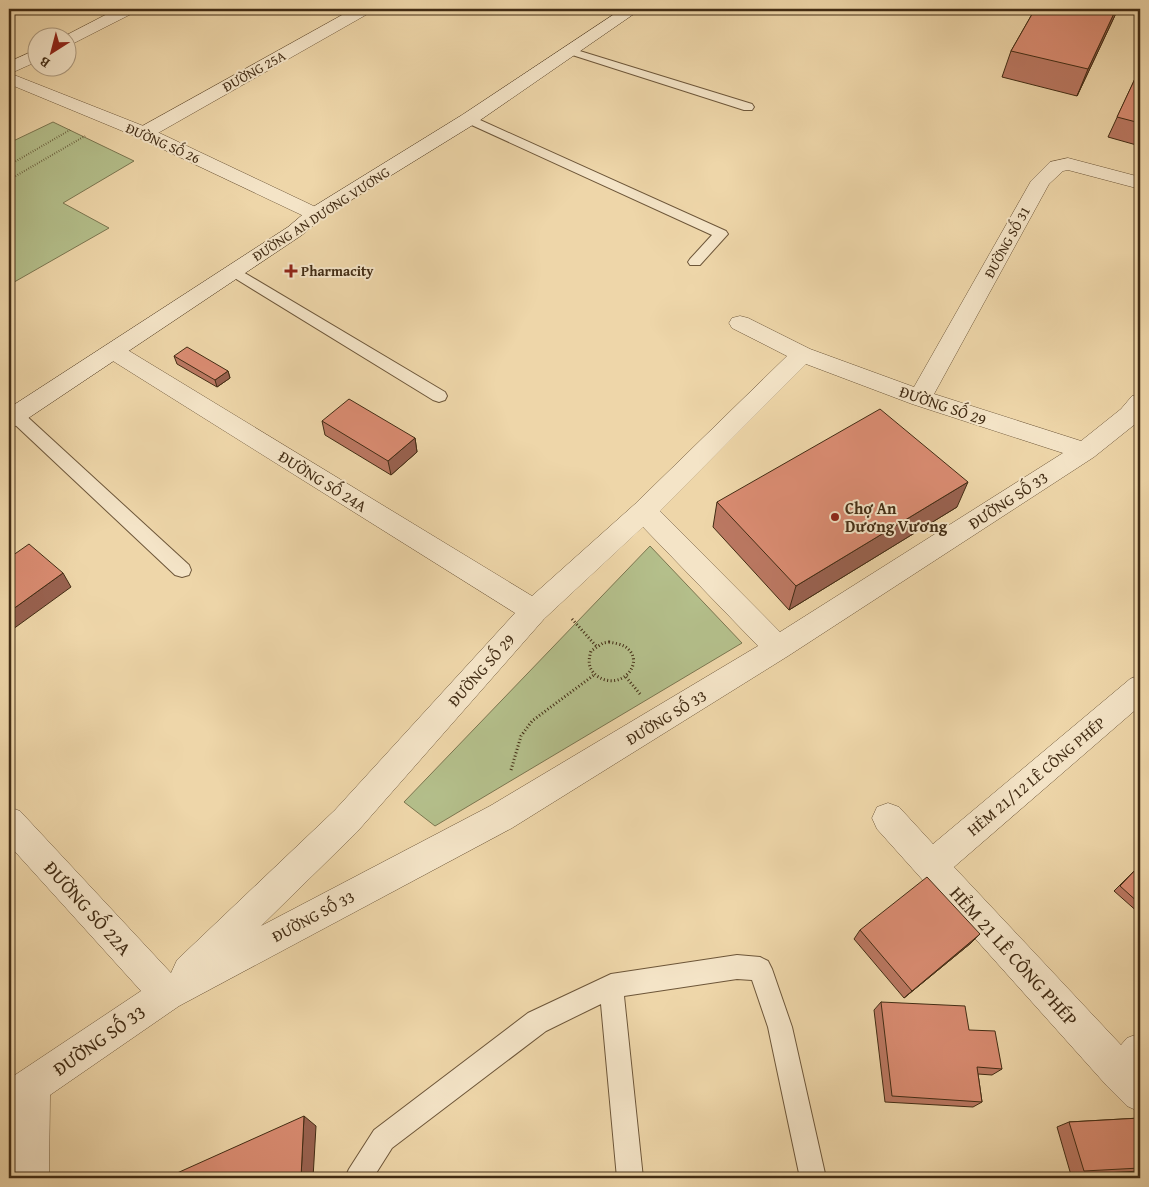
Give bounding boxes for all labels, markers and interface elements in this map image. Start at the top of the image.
north arrow [28,28,78,78]
street label: ĐƯỜNG 25A [219,45,290,97]
text: B [35,52,54,73]
street label: ĐƯỜNG SỐ 26 [123,116,204,168]
street label: ĐƯỜNG AN DƯƠNG VƯƠNG [248,162,394,266]
street label: ĐƯỜNG SỐ 31 [977,202,1035,282]
place label: Pharmacity [301,261,374,281]
marker: Pharmacity [285,265,297,277]
street label: ĐƯỜNG SỐ 29 [896,378,990,431]
street label: ĐƯỜNG SỐ 24A [274,443,373,518]
street label: ĐƯỜNG SỐ 33 [963,464,1053,535]
place label: Chợ An Dương Vương [845,496,948,538]
marker: Chợ An Dương Vương [829,511,841,523]
street label: ĐƯỜNG SỐ 29 [441,627,520,712]
street label: ĐƯỜNG SỐ 33 [620,683,711,751]
street label: HẺM 21/12 LÊ CÔNG PHÉP [961,711,1111,841]
street label: ĐƯỜNG SỐ 22A [38,854,139,962]
street label: HẺM 21 LÊ CÔNG PHÉP [943,880,1085,1032]
street label: ĐƯỜNG SỐ 33 [267,883,359,948]
street label: ĐƯỜNG SỐ 33 [47,998,151,1082]

